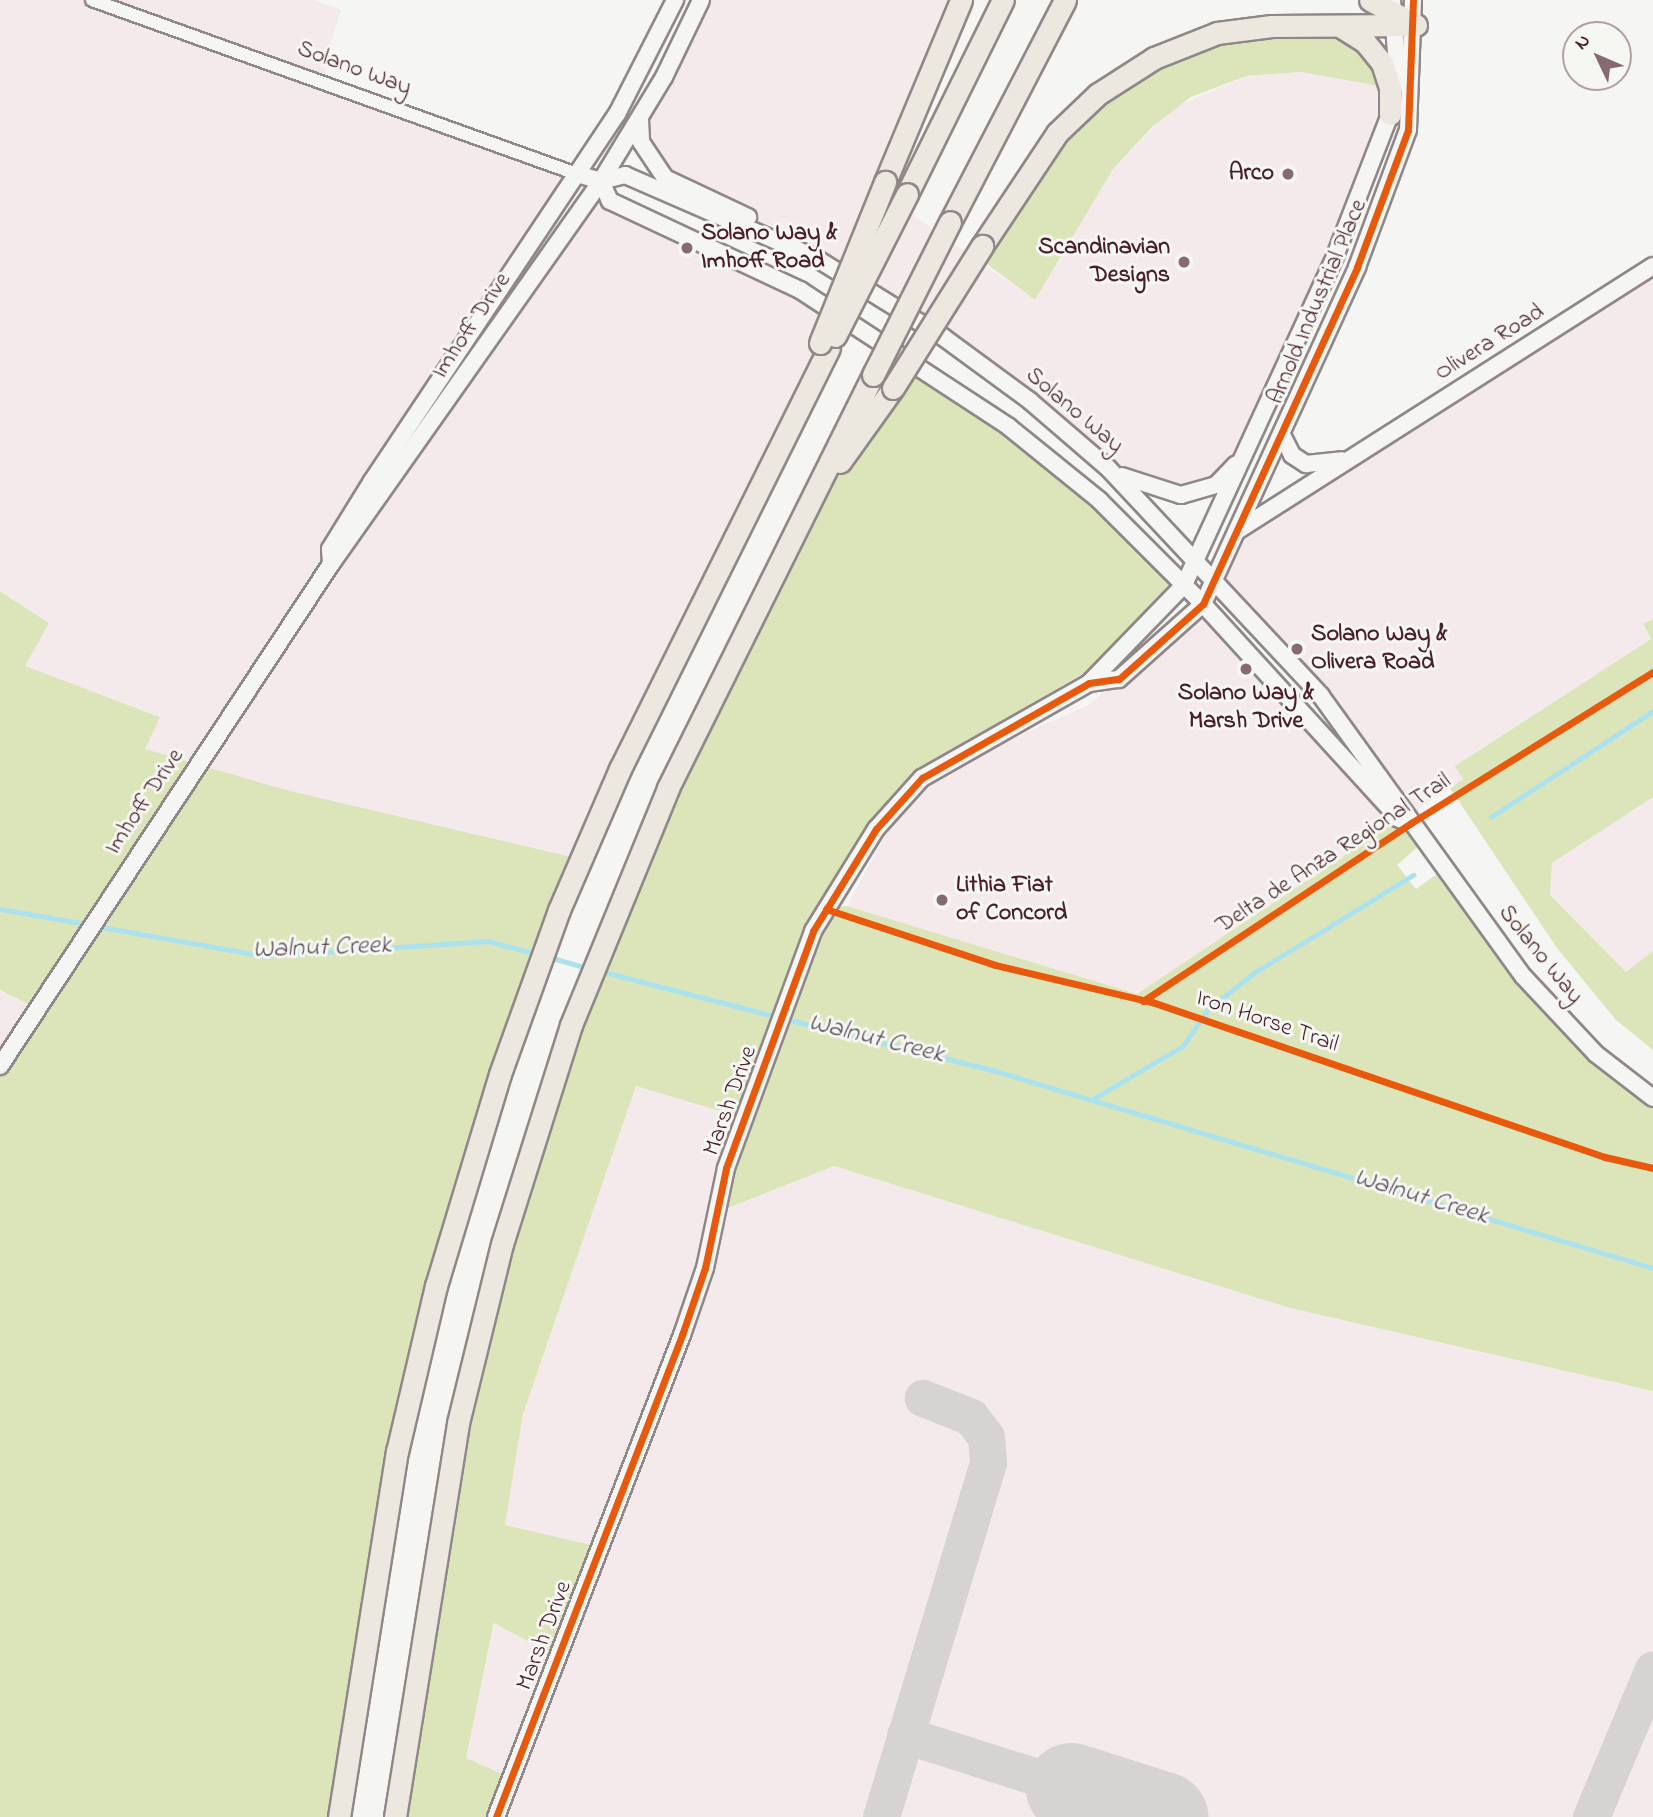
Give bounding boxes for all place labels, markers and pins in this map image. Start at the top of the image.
place label: Arco [1229,160,1274,188]
marker: Arco [1280,166,1296,182]
place label: Solano Way & Imhoff Road [701,220,837,276]
place label: Scandinavian Designs [1038,234,1170,290]
marker: Solano Way & Imhoff Road [679,240,695,256]
marker: Scandinavian Designs [1176,254,1192,270]
place label: Solano Way & Olivera Road [1311,621,1447,677]
marker: Solano Way & Olivera Road [1289,641,1305,657]
marker: Solano Way & Marsh Drive [1238,661,1254,677]
place label: Solano Way & Marsh Drive [1178,680,1314,736]
place label: Lithia Fiat of Concord [956,872,1067,928]
marker: Lithia Fiat of Concord [934,892,950,908]

